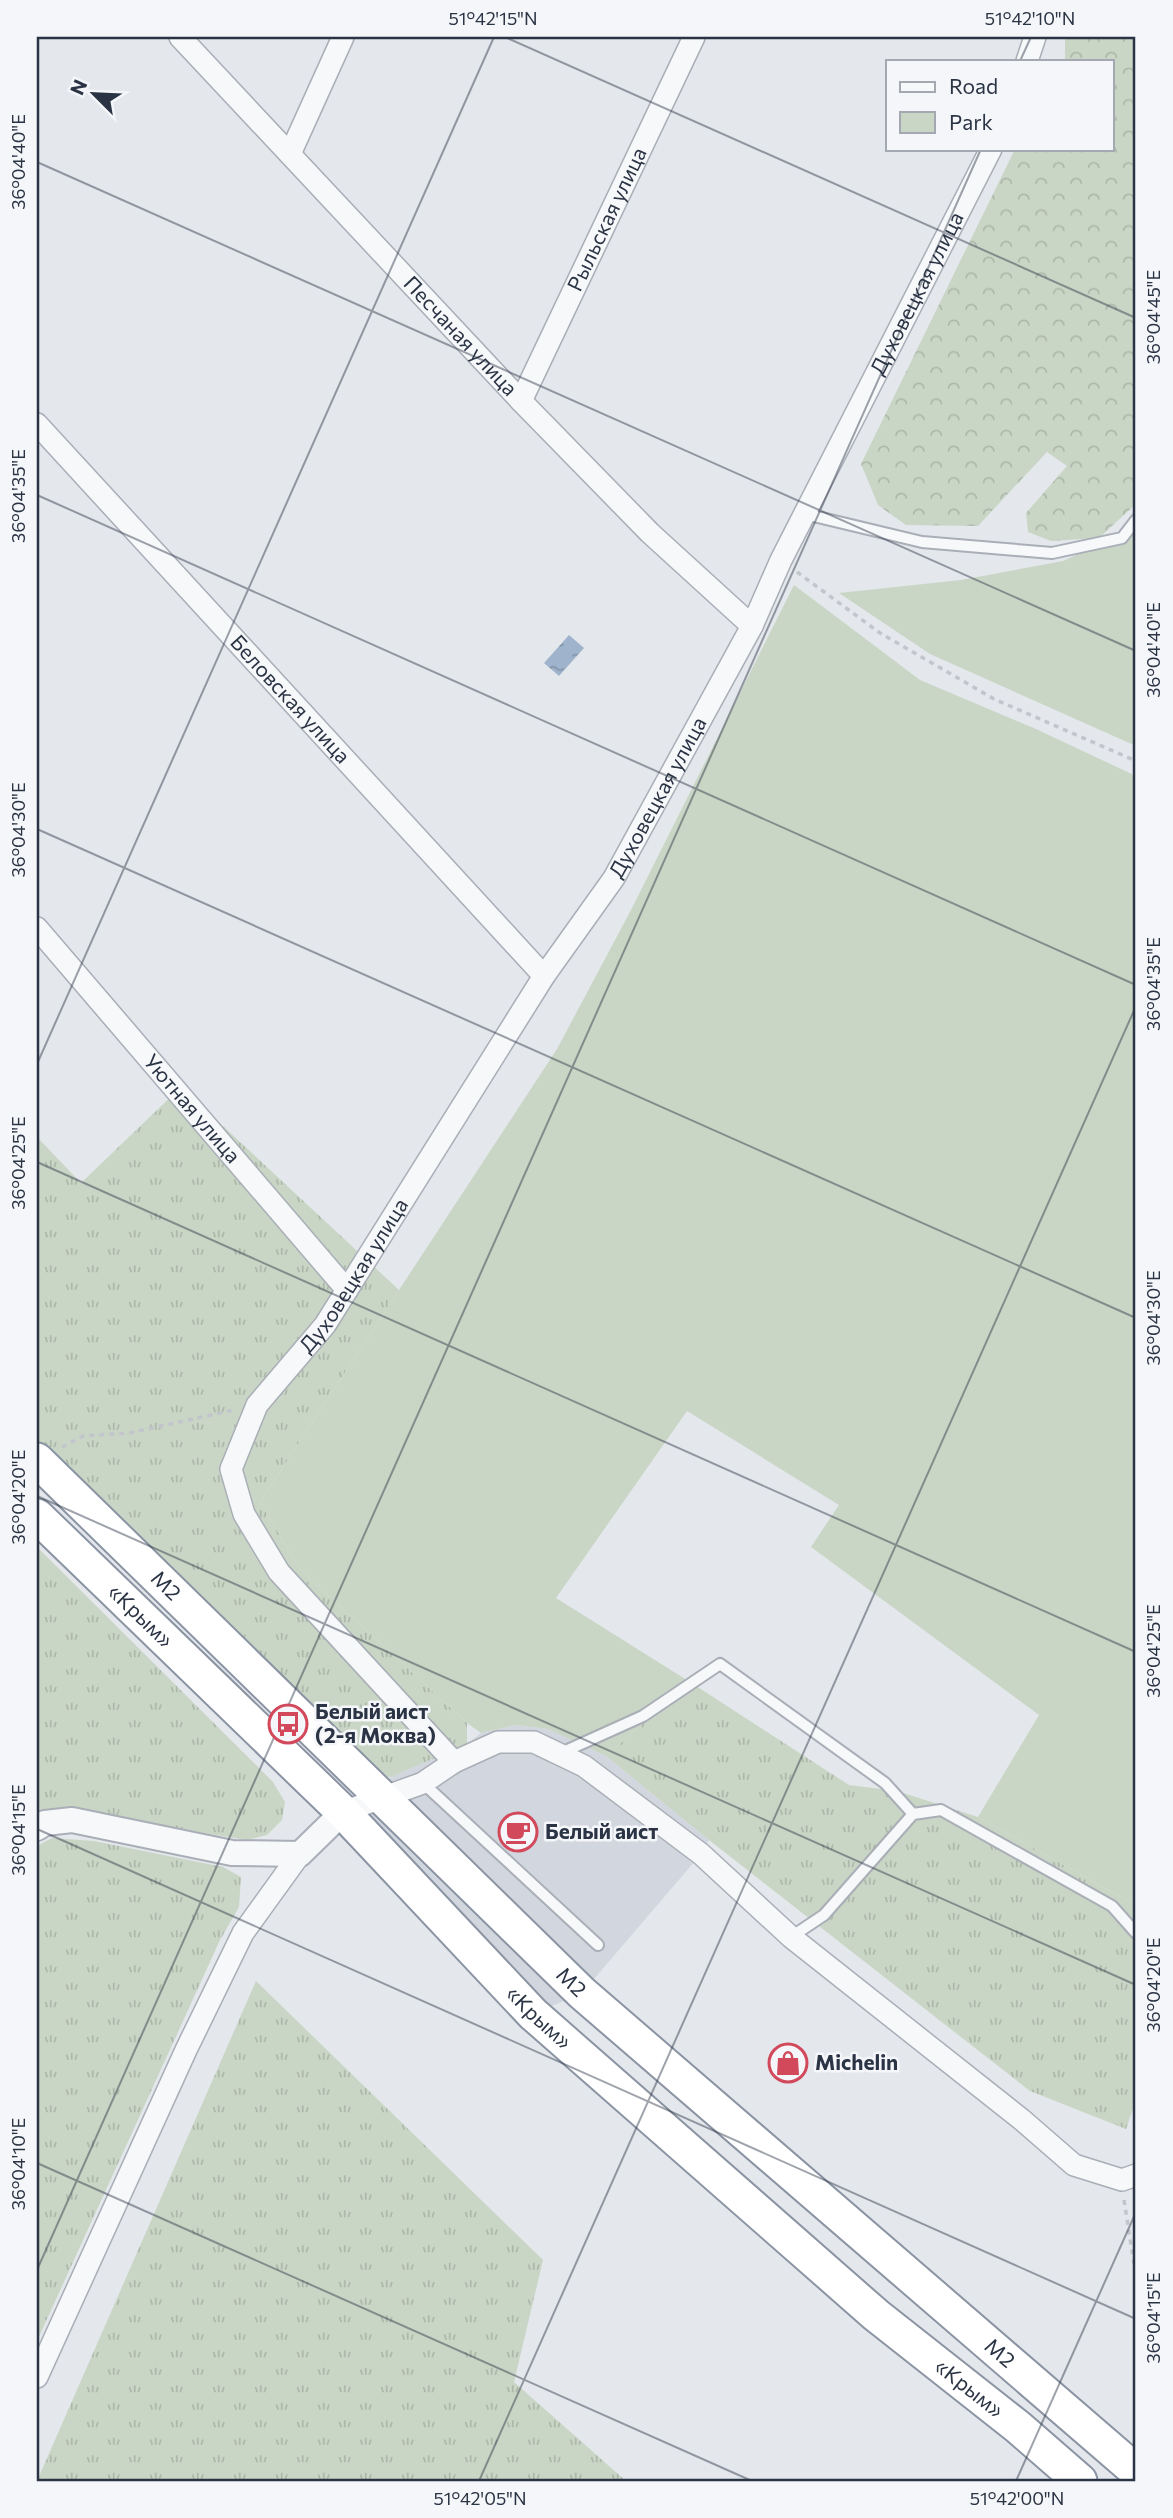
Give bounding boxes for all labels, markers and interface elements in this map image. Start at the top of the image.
text: 51°42'15"N [448,7,538,29]
text: 51°42'10"N [985,7,1075,29]
north arrow [60,60,130,130]
legend [886,60,1114,150]
text: Road [949,73,998,98]
text: N [65,76,91,98]
text: Park [949,109,993,134]
text: 36°04'40"E [7,114,29,210]
street label: Рыльская улица [561,143,651,295]
street label: Духовецкая улица [864,207,968,379]
street label: Песчаная улица [399,270,523,400]
text: 36°04'45"E [1142,270,1164,364]
text: 36°04'35"E [7,449,29,543]
text: 36°04'40"E [1142,602,1164,698]
street label: Беловская улица [226,629,356,768]
street label: Духовецкая улица [603,712,711,882]
text: 36°04'30"E [7,782,29,878]
text: 36°04'35"E [1142,937,1164,1031]
street label: Уютная улица [139,1048,246,1167]
text: 36°04'25"E [7,1116,29,1210]
street label: Духовецкая улица [293,1193,412,1357]
text: 36°04'30"E [1142,1270,1164,1366]
text: 36°04'20"E [7,1450,29,1544]
street label: М2 [147,1565,187,1605]
street label: «Крым» [104,1578,179,1652]
text: 36°04'25"E [1142,1604,1164,1698]
place label: Белый аист (2-я Моква) [315,1698,436,1747]
bus stop icon: Белый аист (2-я Моква) [267,1703,309,1745]
text: 36°04'15"E [7,1784,29,1876]
cafe icon: Белый аист [497,1811,539,1853]
place label: Белый аист [545,1818,658,1843]
text: 36°04'20"E [1142,1938,1164,2032]
street label: М2 [552,1961,592,2001]
street label: «Крым» [502,1980,578,2053]
shop icon: Michelin [767,2042,809,2084]
place label: Michelin [815,2049,898,2074]
text: 36°04'10"E [7,2118,29,2210]
text: 36°04'15"E [1142,2272,1164,2364]
street label: М2 [980,2332,1021,2372]
street label: «Крым» [931,2353,1009,2422]
text: 51°42'05"N [433,2487,527,2509]
text: 51°42'00"N [970,2487,1064,2509]

